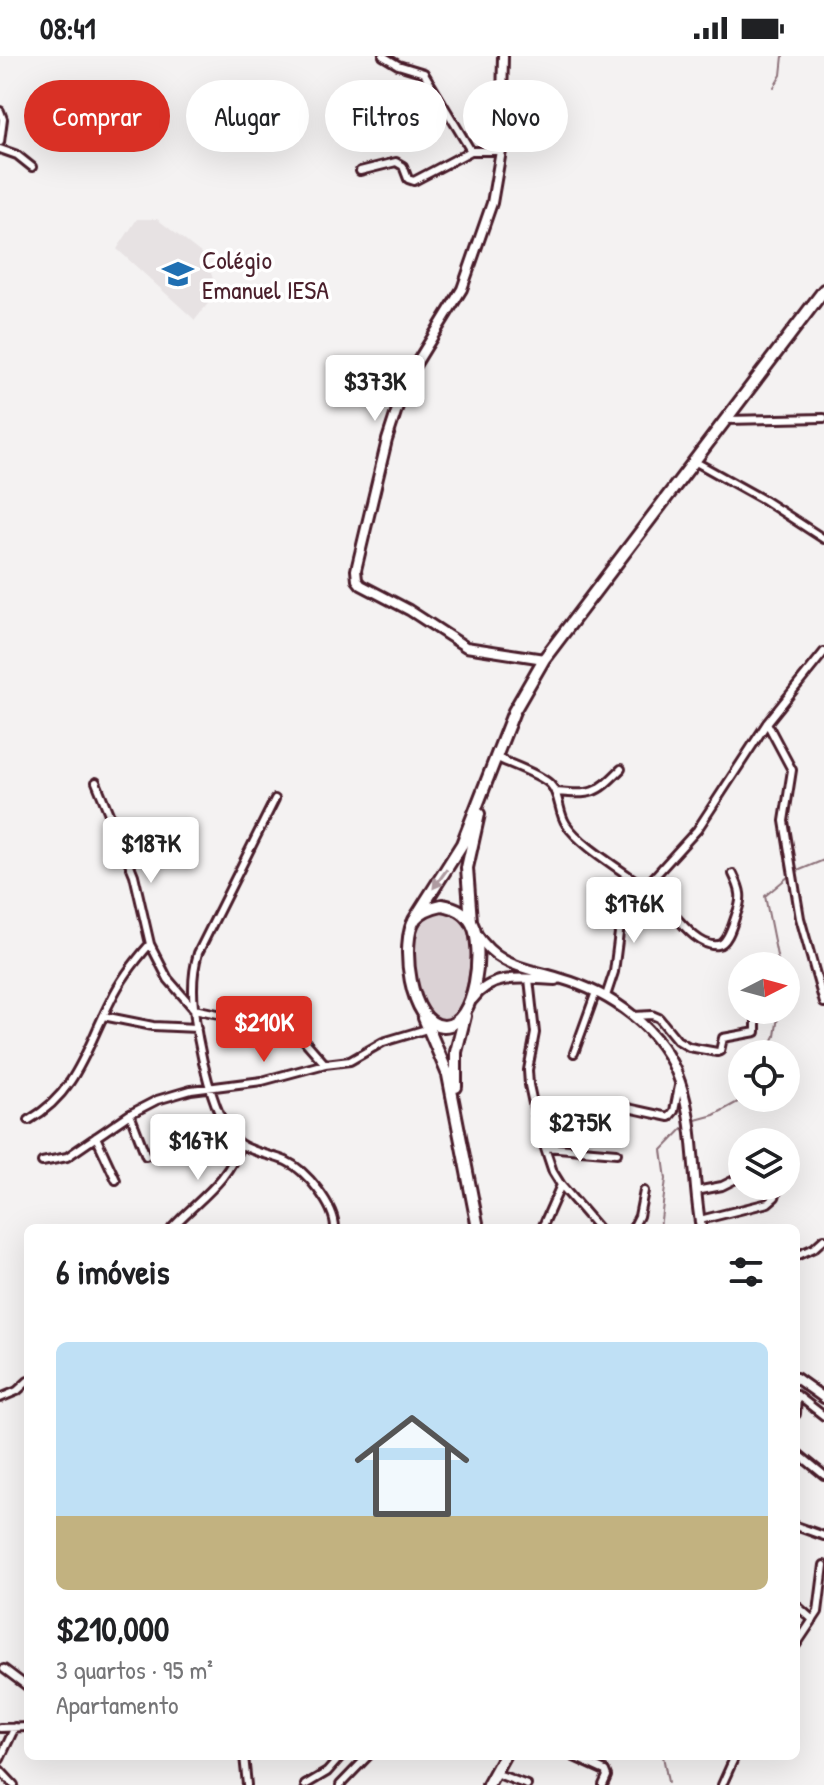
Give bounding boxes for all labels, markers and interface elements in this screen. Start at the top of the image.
text: 08:41 [40,8,96,48]
chip: Comprar [24,80,170,152]
chip: Alugar [186,80,309,152]
chip: Filtros [325,80,447,152]
chip: Novo [463,80,568,152]
place label: Colégio Emanuel IESA [202,242,329,307]
school or university icon: Colégio Emanuel IESA [161,257,195,291]
pin: $373K [319,355,431,423]
text: $373K [344,363,406,398]
pin: $187K [95,817,207,885]
text: $187K [121,825,181,860]
one-way arrow [433,869,449,889]
pin: $176K [578,877,690,945]
text: $176K [604,885,664,920]
north arrow [728,952,800,1024]
map controls [728,952,800,1200]
pin: $210K [208,996,320,1064]
text: $210K [234,1004,294,1039]
button: locate [728,1040,800,1112]
pin: $275K [524,1096,636,1164]
text: $275K [549,1104,611,1139]
pin: $167K [142,1114,254,1182]
text: $167K [168,1122,228,1157]
button: layers [728,1128,800,1200]
text: 6 imóveis [56,1249,170,1295]
icon: filters [724,1250,768,1294]
icon: home [340,1394,484,1538]
text: $210,000 [56,1606,169,1652]
text: 3 quartos · 95 m² [56,1652,213,1687]
text: Apartamento [56,1687,178,1722]

